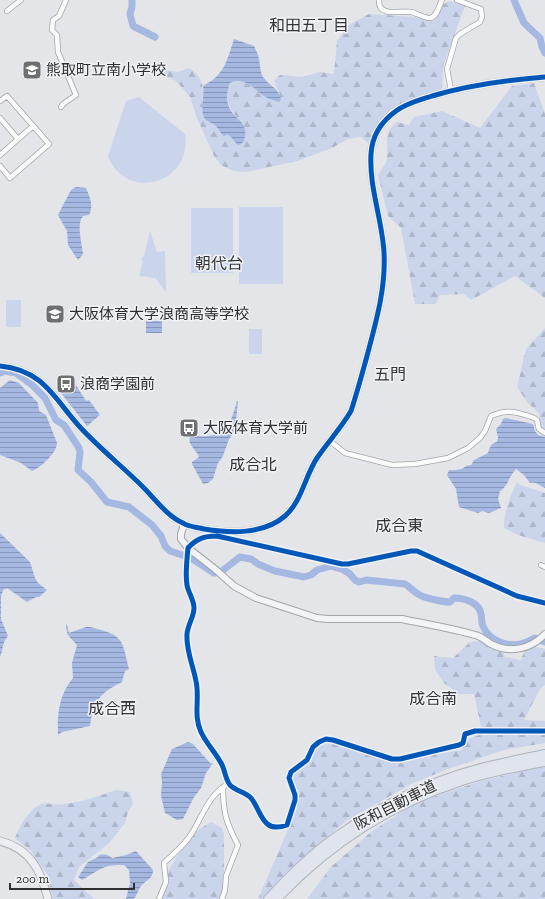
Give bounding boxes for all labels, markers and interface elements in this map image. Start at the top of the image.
district label: 和田五丁目 [269,16,349,35]
school or university icon: 熊取町立南小学校 [21,59,43,81]
place label: 熊取町立南小学校 [46,61,166,79]
district label: 朝代台 [195,254,243,273]
school or university icon: 大阪体育大学浪商高等学校 [44,303,66,325]
place label: 大阪体育大学浪商高等学校 [69,305,249,323]
district label: 五門 [374,365,406,384]
bus stop icon: 浪商学園前 [55,373,77,395]
place label: 浪商学園前 [80,375,155,393]
bus stop icon: 大阪体育大学前 [178,417,200,439]
place label: 大阪体育大学前 [203,419,308,437]
district label: 成合北 [229,455,277,474]
district label: 成合東 [375,516,423,535]
district label: 成合南 [409,689,457,708]
district label: 成合西 [88,699,136,718]
street label: 阪和自動車道 [351,777,439,833]
scale bar [10,865,134,891]
text: 200 m [16,872,50,886]

